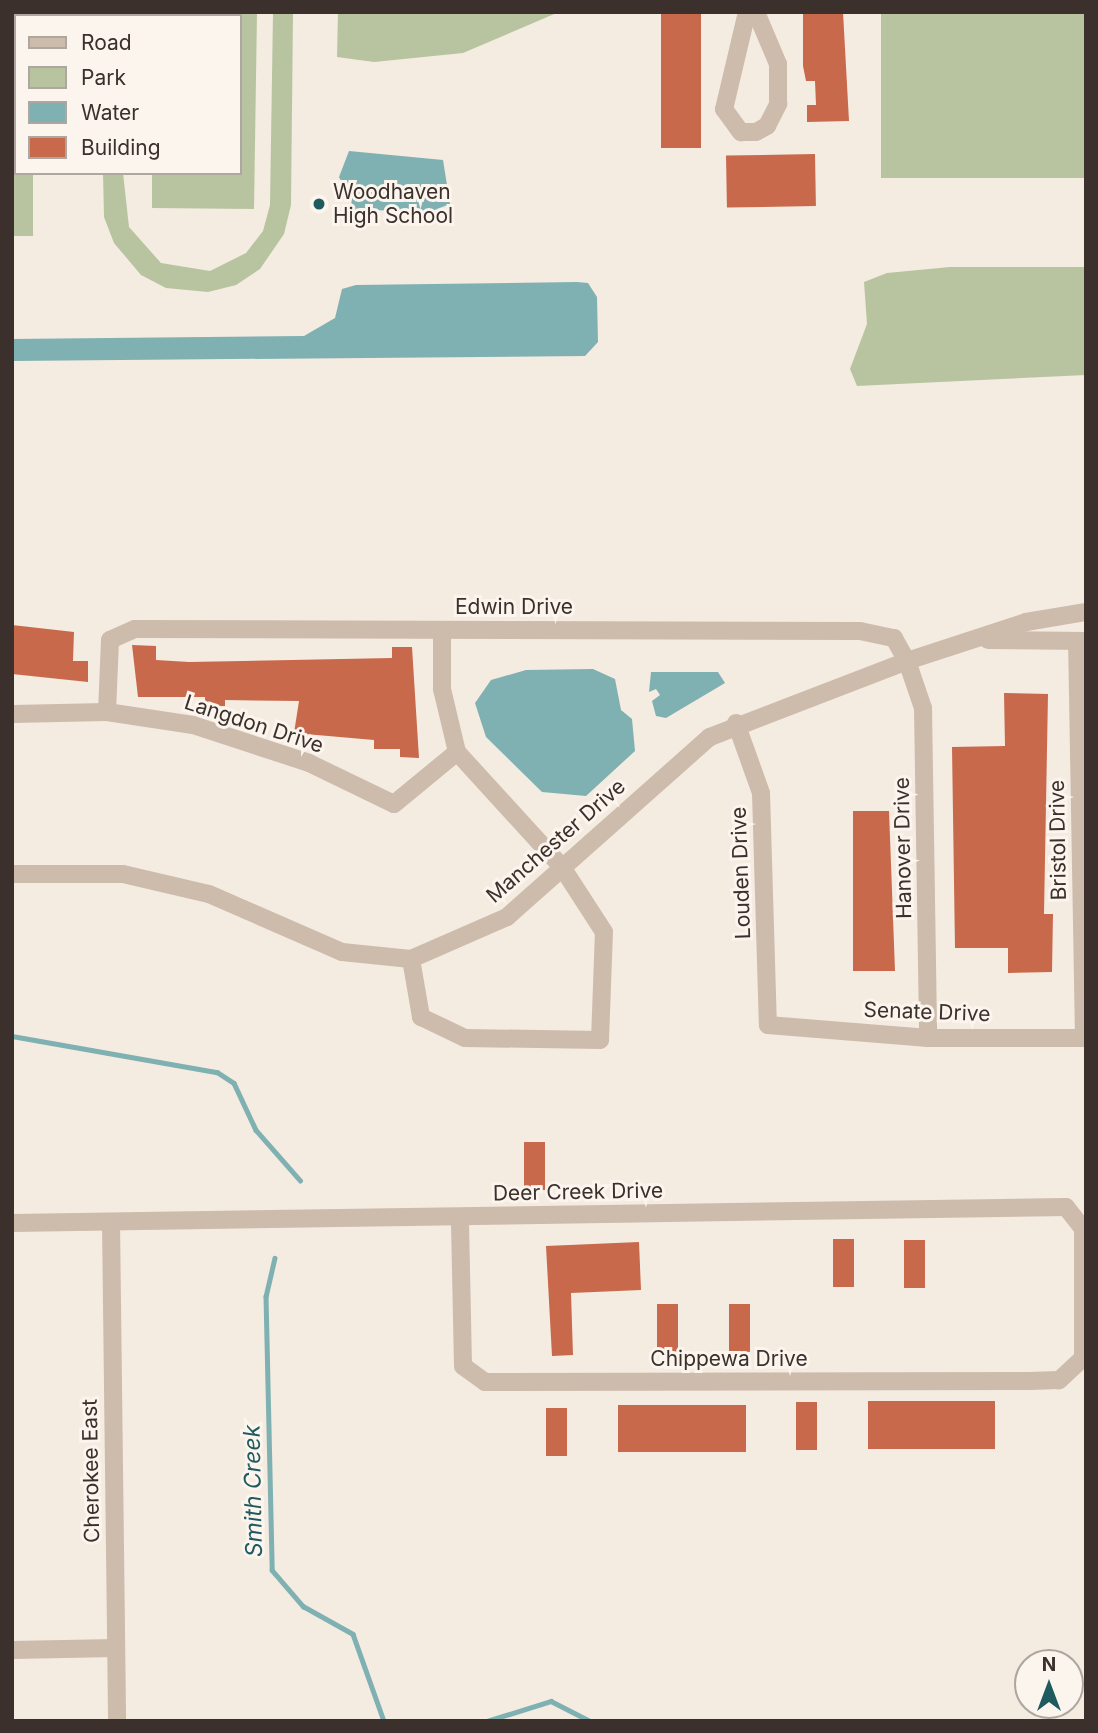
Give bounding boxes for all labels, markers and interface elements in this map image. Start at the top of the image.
legend [14,14,242,175]
text: Road [81,30,132,55]
text: Park [81,65,126,90]
text: Water [81,100,139,125]
text: Building [81,135,161,160]
place label: Woodhaven High School [333,179,453,229]
marker: Woodhaven High School [311,196,327,212]
street label: Edwin Drive [455,594,573,620]
street label: Langdon Drive [181,690,327,758]
street label: Manchester Drive [481,774,631,908]
street label: Hanover Drive [889,777,917,919]
street label: Bristol Drive [1044,780,1072,900]
street label: Louden Drive [726,806,756,940]
street label: Senate Drive [863,997,991,1027]
street label: Deer Creek Drive [493,1178,663,1206]
street label: Chippewa Drive [650,1346,808,1372]
street label: Cherokee East [77,1399,105,1543]
water label: Smith Creek [238,1425,268,1557]
north arrow [1014,1649,1084,1719]
text: N [1042,1653,1056,1676]

